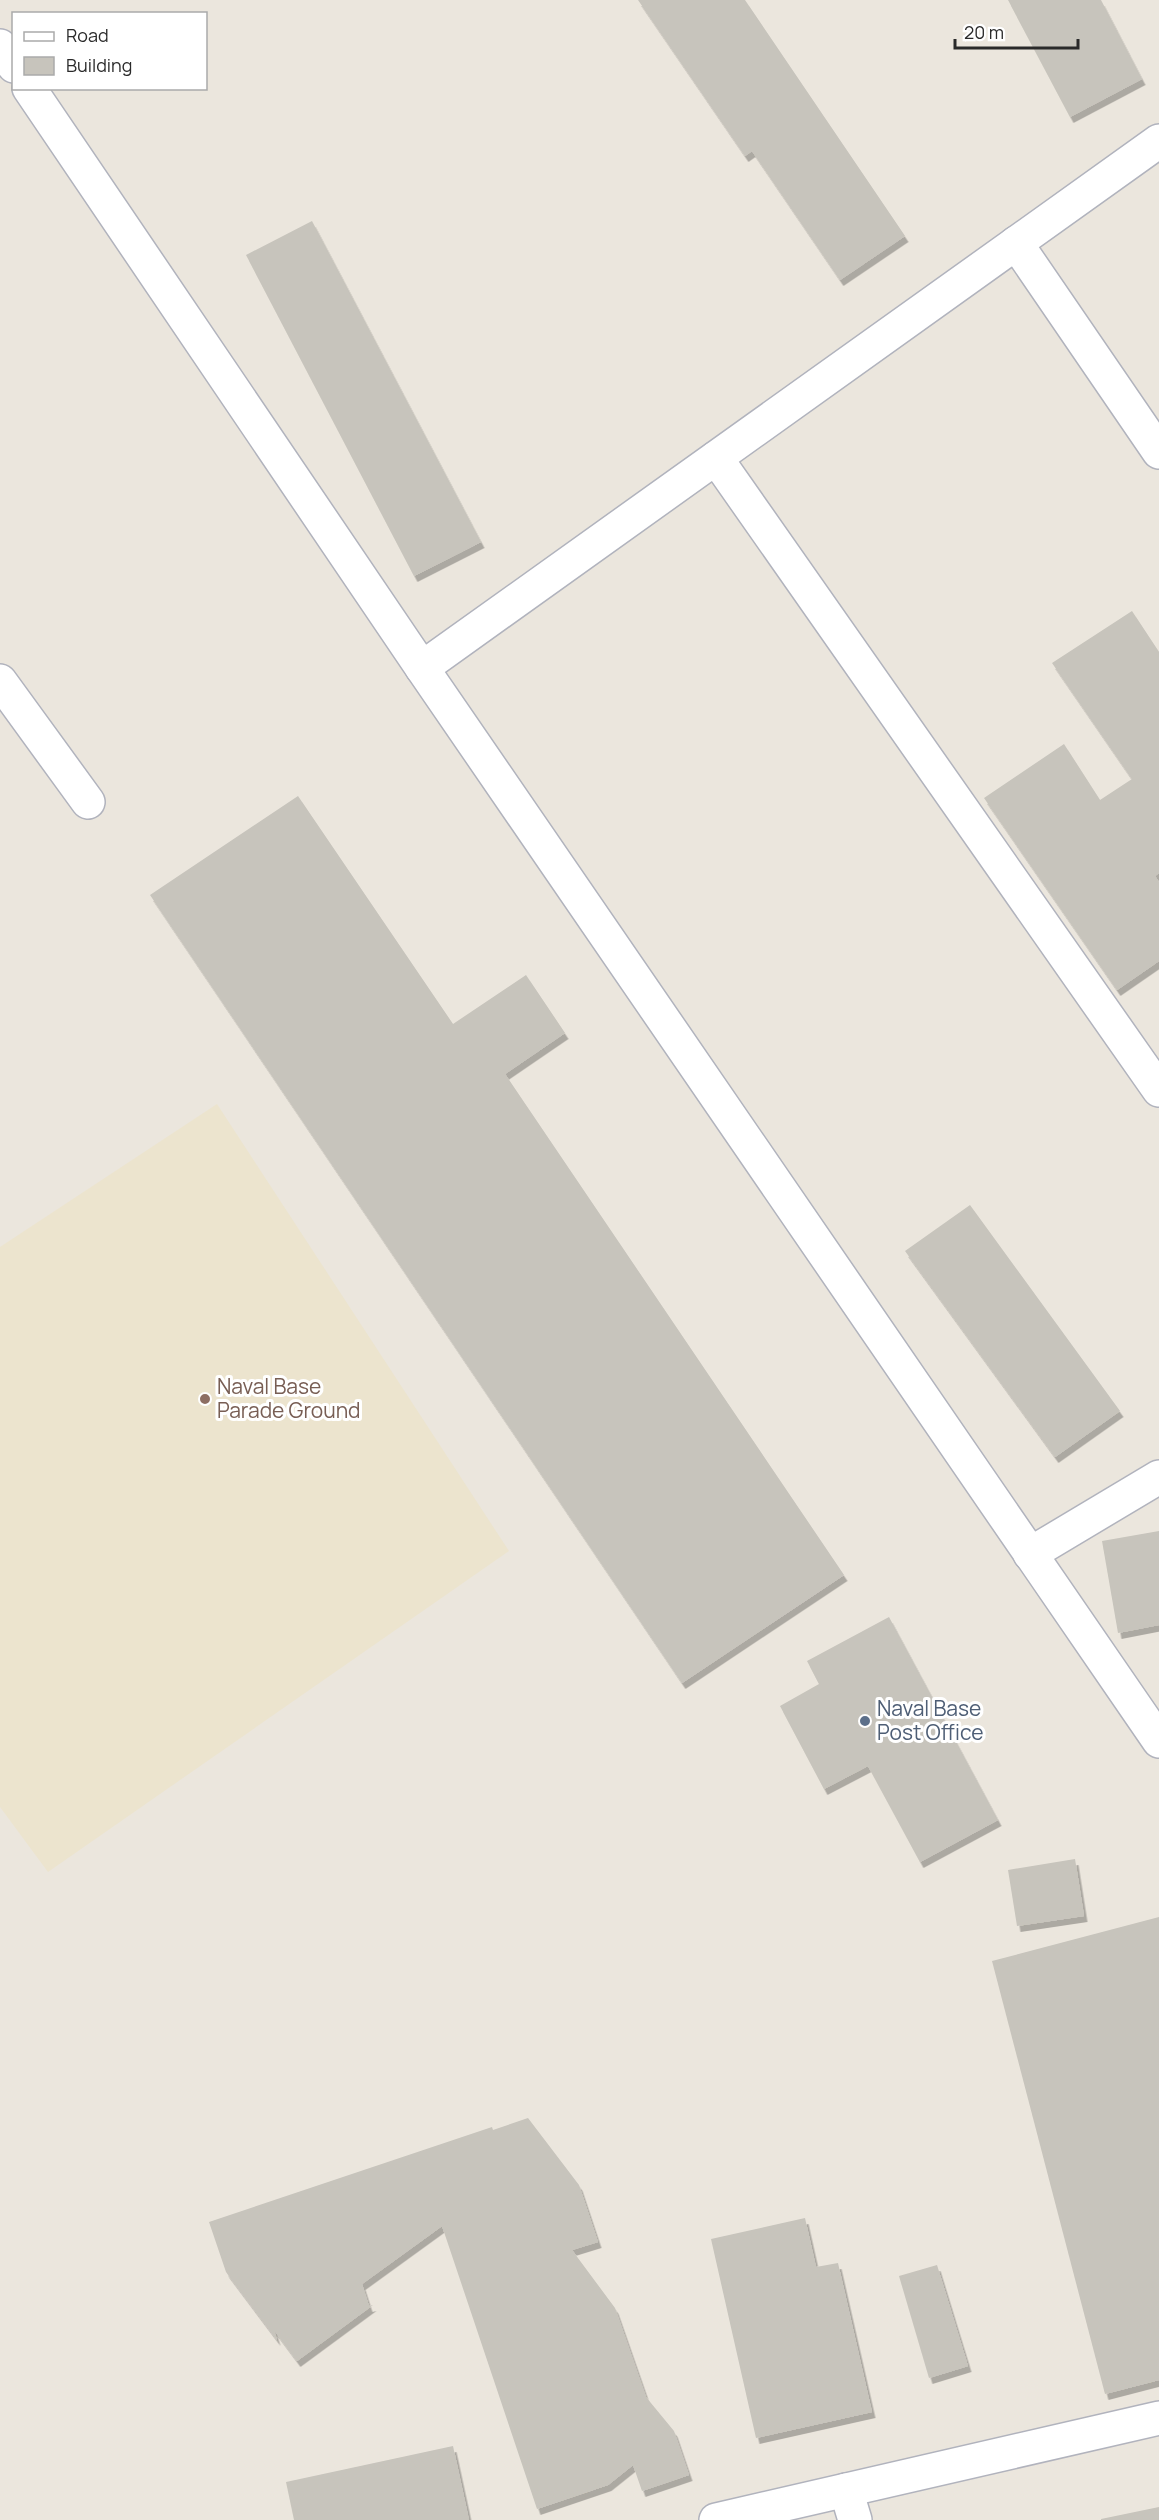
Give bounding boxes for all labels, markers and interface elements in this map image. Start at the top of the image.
legend [12,12,207,90]
scale bar [955,12,1078,50]
text: 20 m [964,20,1004,44]
text: Road [66,23,109,47]
text: Building [66,53,132,77]
place label: Naval Base Parade Ground [217,1372,361,1424]
marker: Naval Base Parade Ground [198,1392,212,1406]
place label: Naval Base Post Office [877,1694,983,1746]
marker: Naval Base Post Office [858,1714,872,1728]

